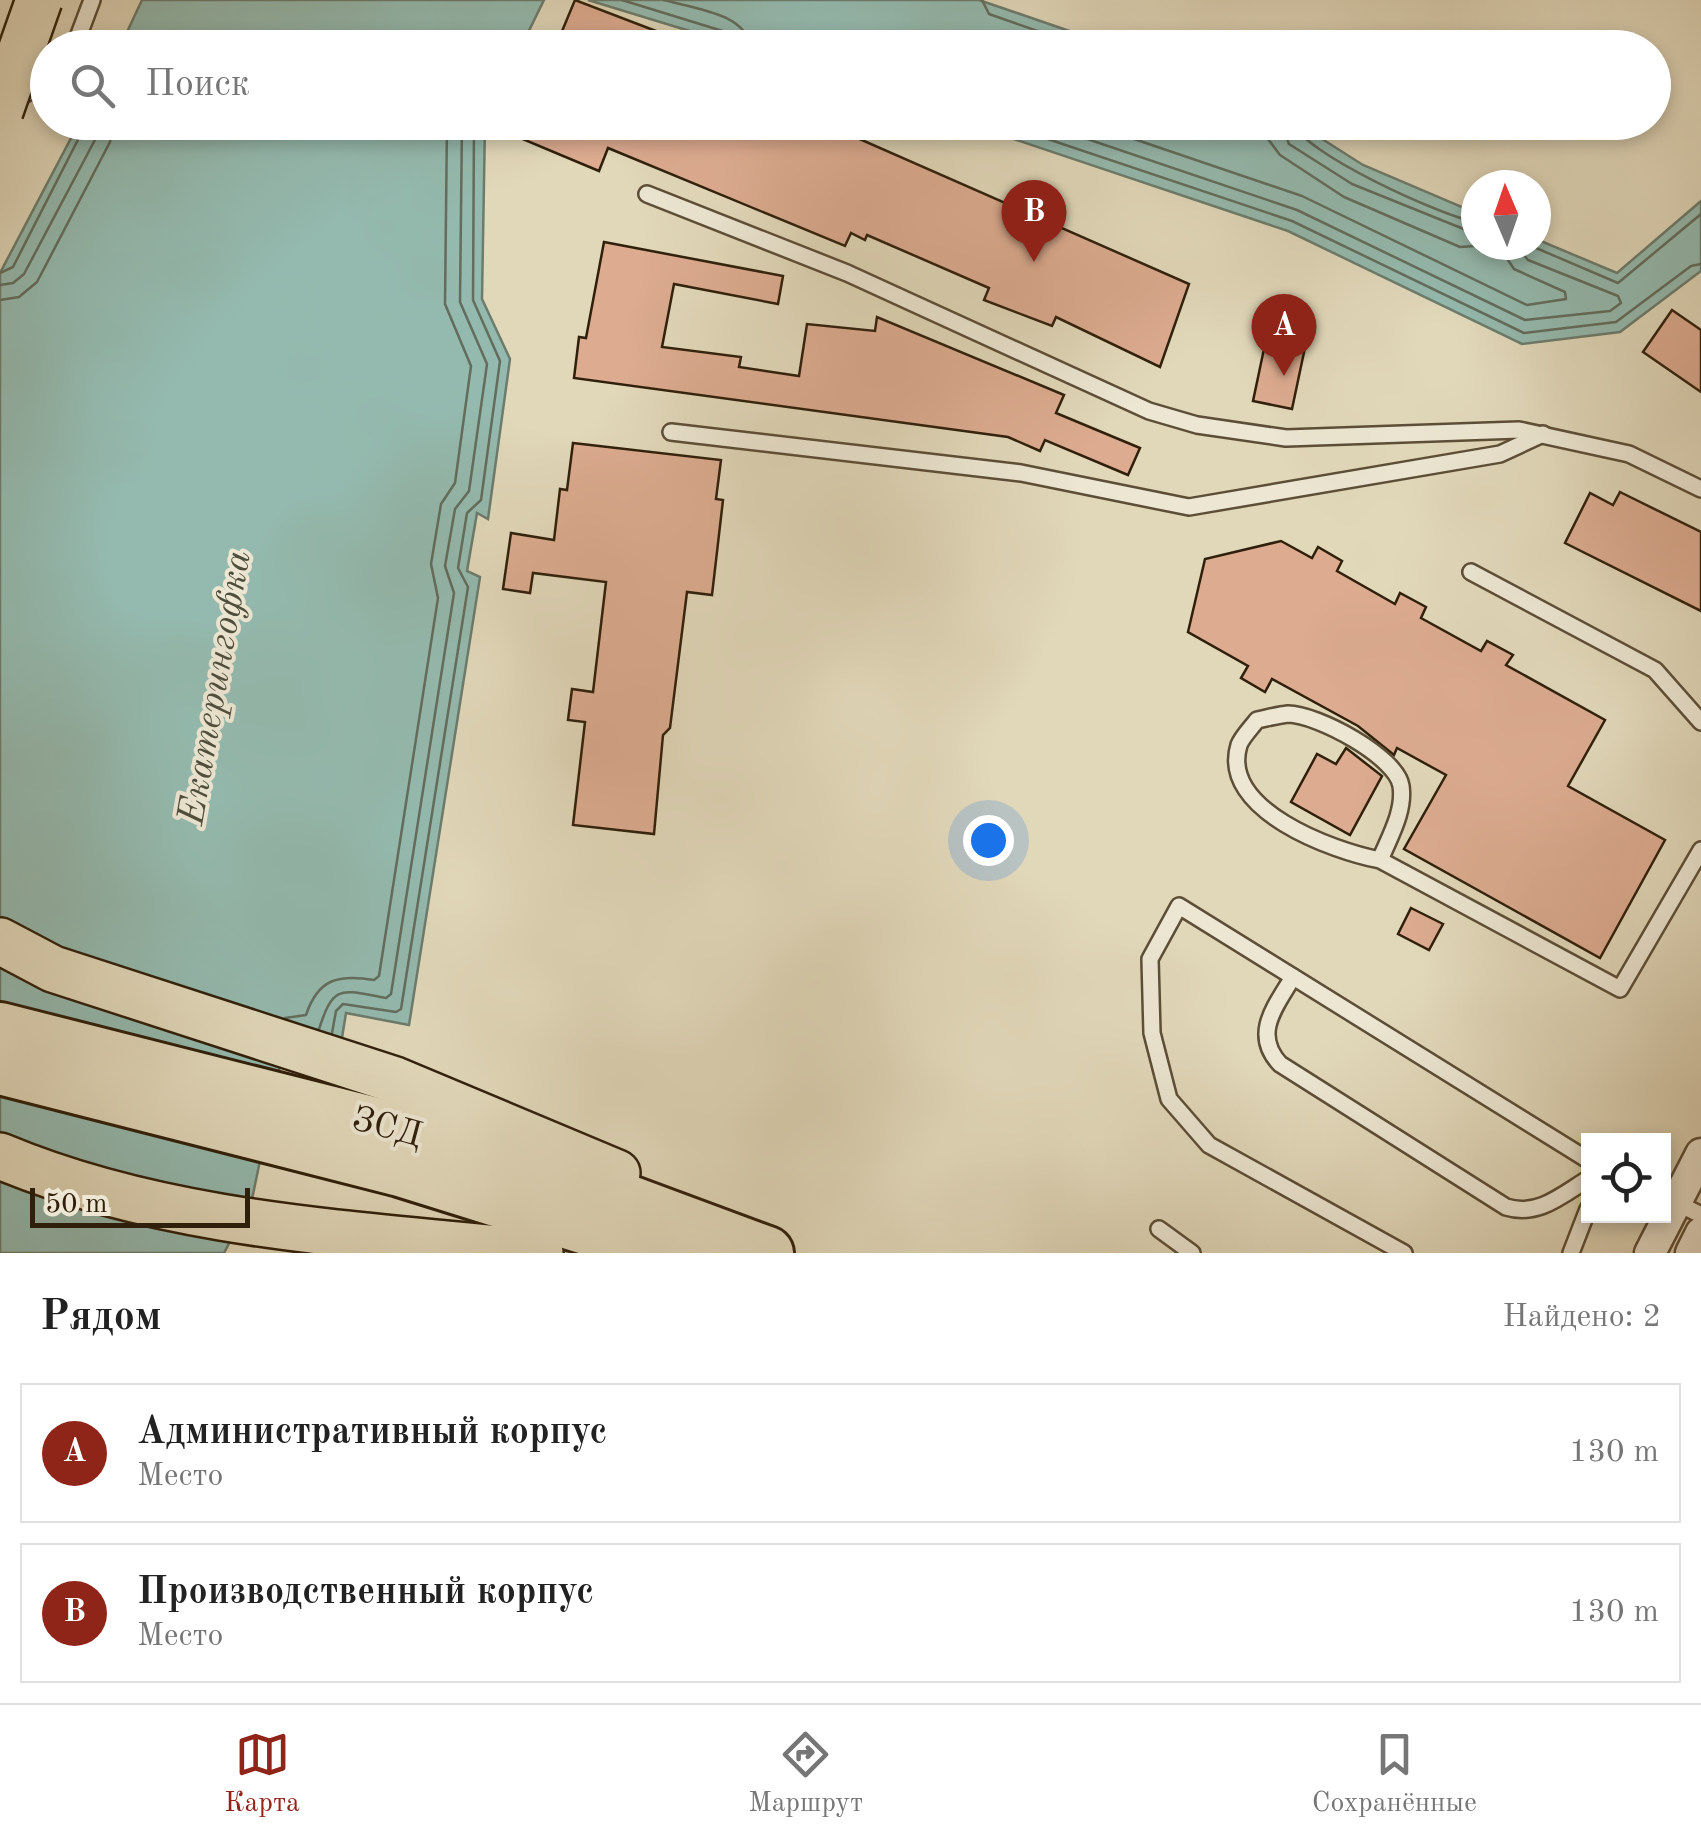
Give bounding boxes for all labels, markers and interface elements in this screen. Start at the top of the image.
search box [30,30,1671,140]
icon: search [65,58,120,113]
text: Поиск [145,66,250,104]
north arrow [1461,170,1551,260]
pin: B [1002,180,1066,262]
pin: A [1252,294,1316,376]
water label: Екатерингофка [173,548,259,829]
your location [963,815,1014,866]
street label: ЗСД [348,1102,426,1154]
map controls [1581,1133,1671,1223]
button: locate [1581,1133,1671,1223]
scale bar [30,1183,250,1228]
text: 50 m [45,1191,108,1219]
text: Рядом [40,1297,162,1339]
text: Найдено: 2 [1502,1302,1661,1334]
text: Административный корпус [137,1414,607,1452]
text: A [62,1437,87,1469]
text: 130 m [1569,1437,1659,1469]
text: Место [137,1461,223,1493]
text: Производственный корпус [137,1574,594,1612]
text: B [63,1597,86,1629]
text: 130 m [1569,1597,1659,1629]
text: Место [137,1621,223,1653]
tab: Карта [224,1727,300,1822]
tab: Маршрут [748,1727,863,1822]
tab: Сохранённые [1312,1727,1477,1822]

